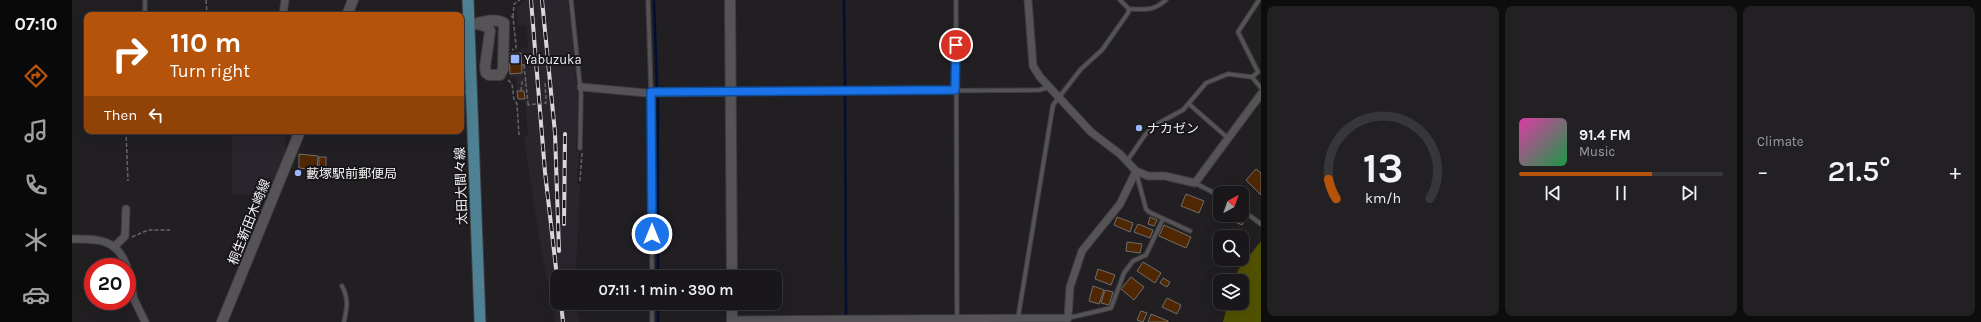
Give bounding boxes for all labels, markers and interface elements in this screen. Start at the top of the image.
text: 07:10 [15,13,58,35]
text: 110 m [170,26,241,59]
icon: right [104,28,156,80]
pin [939,28,973,62]
icon: arrive [945,34,967,56]
place label: Yabuzuka [524,52,582,67]
marker: Yabuzuka [509,53,521,65]
text: Turn right [170,60,250,82]
icon: directions [22,62,50,90]
icon: left [145,104,167,126]
text: Then [104,106,137,124]
icon: music [22,117,50,145]
place label: ナカゼン [1147,121,1199,136]
marker: ナカゼン [1134,123,1144,133]
text: 91.4 FM [1579,126,1631,144]
text: Climate [1757,134,1803,149]
text: 13 [1363,144,1403,192]
text: Music [1579,144,1615,159]
street label: 太田大間々線 [452,147,470,225]
text: 21.5° [1827,153,1891,189]
text: − [1757,159,1769,185]
text: + [1949,159,1961,185]
place label: 藪塚駅前郵便局 [306,166,397,181]
marker: 藪塚駅前郵便局 [293,168,303,178]
icon: phone [22,171,50,199]
street label: 桐生新田木崎線 [225,177,273,267]
icon: previous [1542,182,1564,204]
icon: pause [1610,182,1632,204]
icon: next [1678,182,1700,204]
north arrow [1213,186,1249,222]
map controls [1213,186,1249,310]
text: km/h [1365,190,1401,207]
position arrow [631,213,673,255]
icon: climate [22,226,50,254]
button: search [1213,230,1249,266]
speed limit sign: 20 [84,258,136,310]
button: layers [1213,274,1249,310]
icon: car [22,281,50,309]
text: 07:11 · 1 min · 390 m [599,281,733,299]

